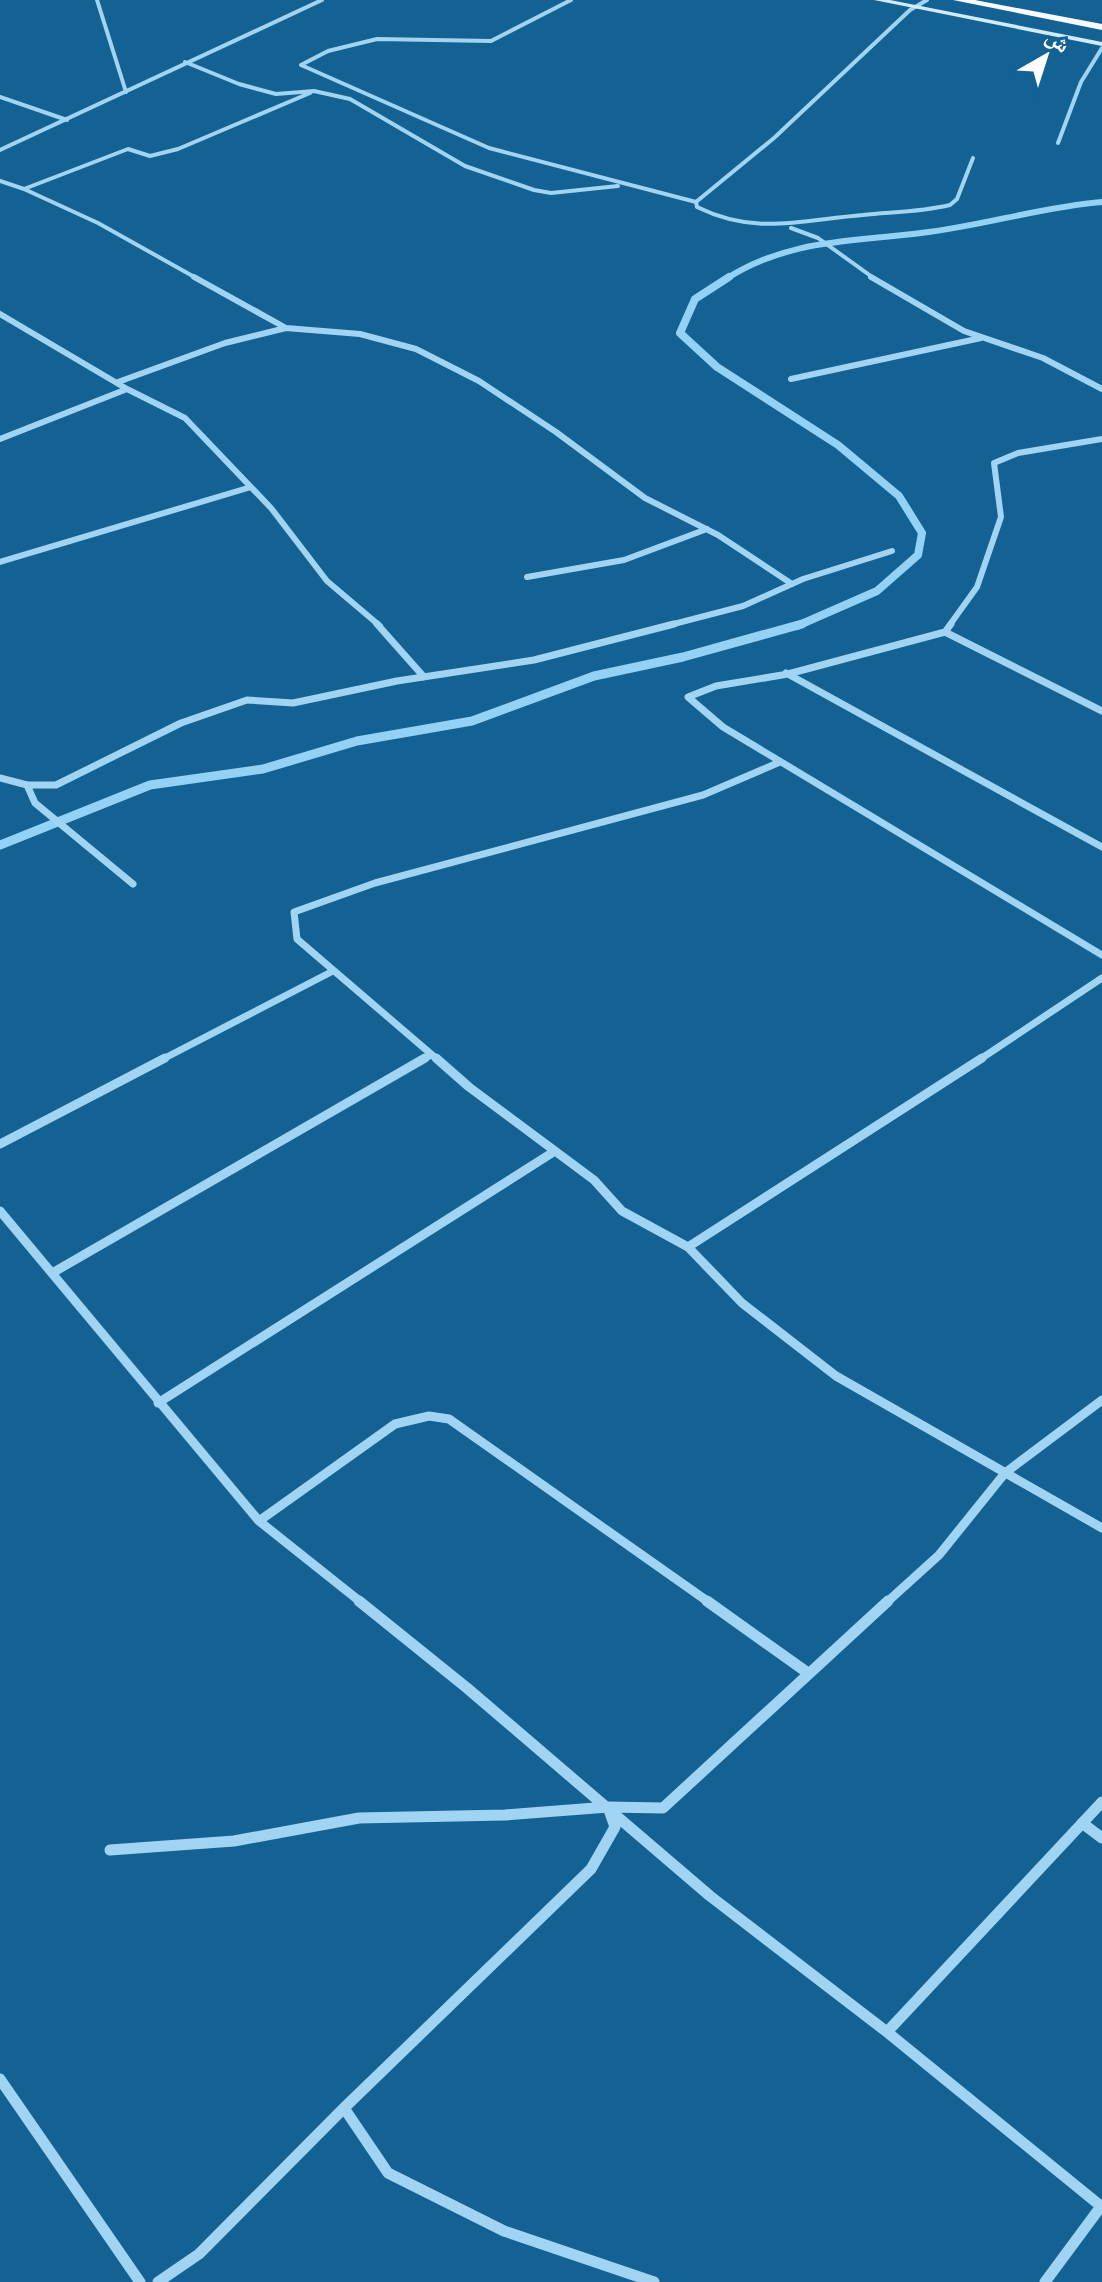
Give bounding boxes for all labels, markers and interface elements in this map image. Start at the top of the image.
north arrow [1006,16,1086,96]
text: ش [1041,24,1075,59]

